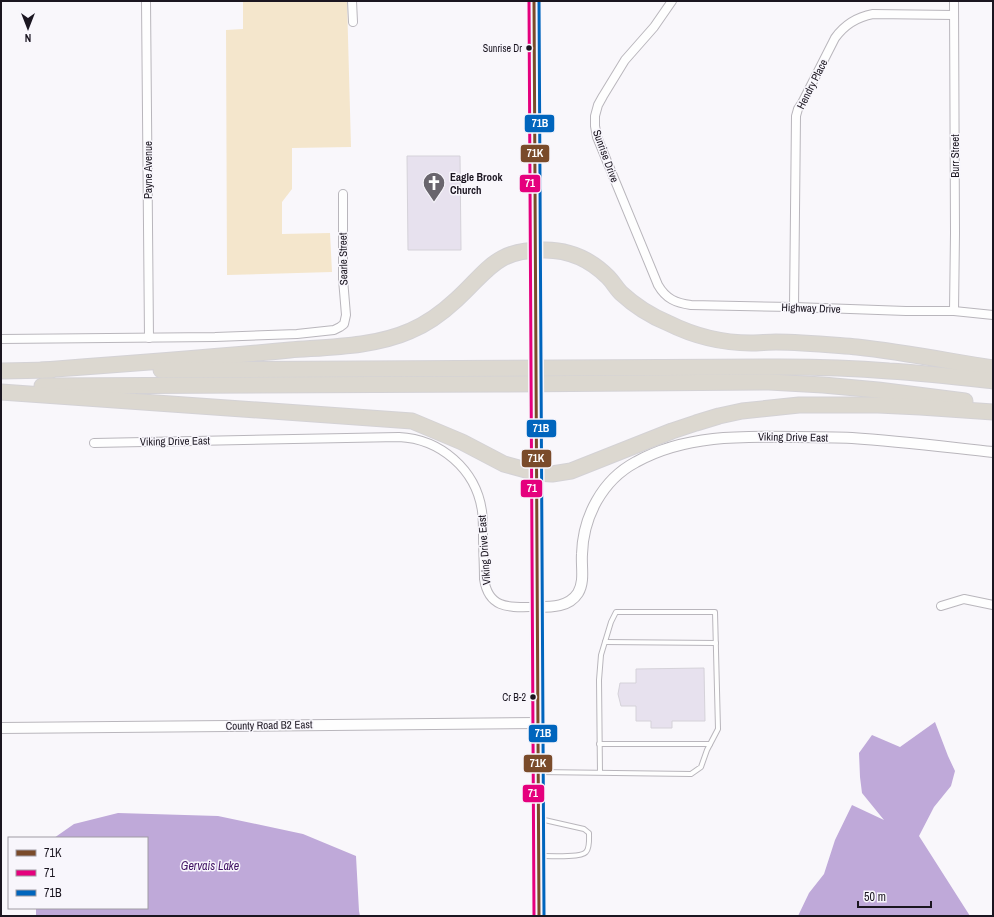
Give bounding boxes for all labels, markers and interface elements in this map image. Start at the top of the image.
north arrow [8,8,48,48]
text: N [25,31,31,45]
place label: Sunrise Dr [483,42,522,55]
marker: Sunrise Dr [524,43,534,53]
street label: Hendry Place [793,57,831,111]
line badge: 71B [524,114,555,133]
text: 71B [532,116,549,130]
street label: Sunrise Drive [590,128,622,184]
street label: Burr Street [948,134,962,178]
street label: Payne Avenue [141,141,155,199]
line badge: 71K [520,144,550,163]
text: 71K [527,146,544,160]
church icon: Eagle Brook Church [421,170,447,203]
place label: Eagle Brook Church [450,170,504,197]
line badge: 71 [519,174,541,193]
text: 71 [525,176,535,190]
street label: Searle Street [336,232,350,285]
street label: Highway Drive [781,300,841,316]
line badge: 71B [526,419,557,438]
text: 71B [533,421,550,435]
street label: Viking Drive East [758,429,829,445]
street label: Viking Drive East [140,433,211,449]
line badge: 71K [521,449,552,468]
text: 71K [528,451,545,465]
line badge: 71 [520,479,543,498]
text: 71 [527,481,537,495]
street label: Viking Drive East [475,514,493,585]
place label: Cr B-2 [502,691,526,704]
marker: Cr B-2 [528,692,538,702]
street label: County Road B2 East [226,717,313,733]
line badge: 71B [528,724,558,743]
text: 71B [535,726,552,740]
line badge: 71K [523,754,553,773]
text: 71K [530,756,547,770]
line badge: 71 [522,784,545,803]
text: 71 [528,786,538,800]
legend [8,837,148,909]
text: 71K [44,845,62,861]
water label: Gervais Lake [181,858,240,874]
text: 71 [44,865,55,881]
scale bar [858,883,931,909]
text: 71B [44,885,62,901]
text: 50 m [864,889,886,905]

